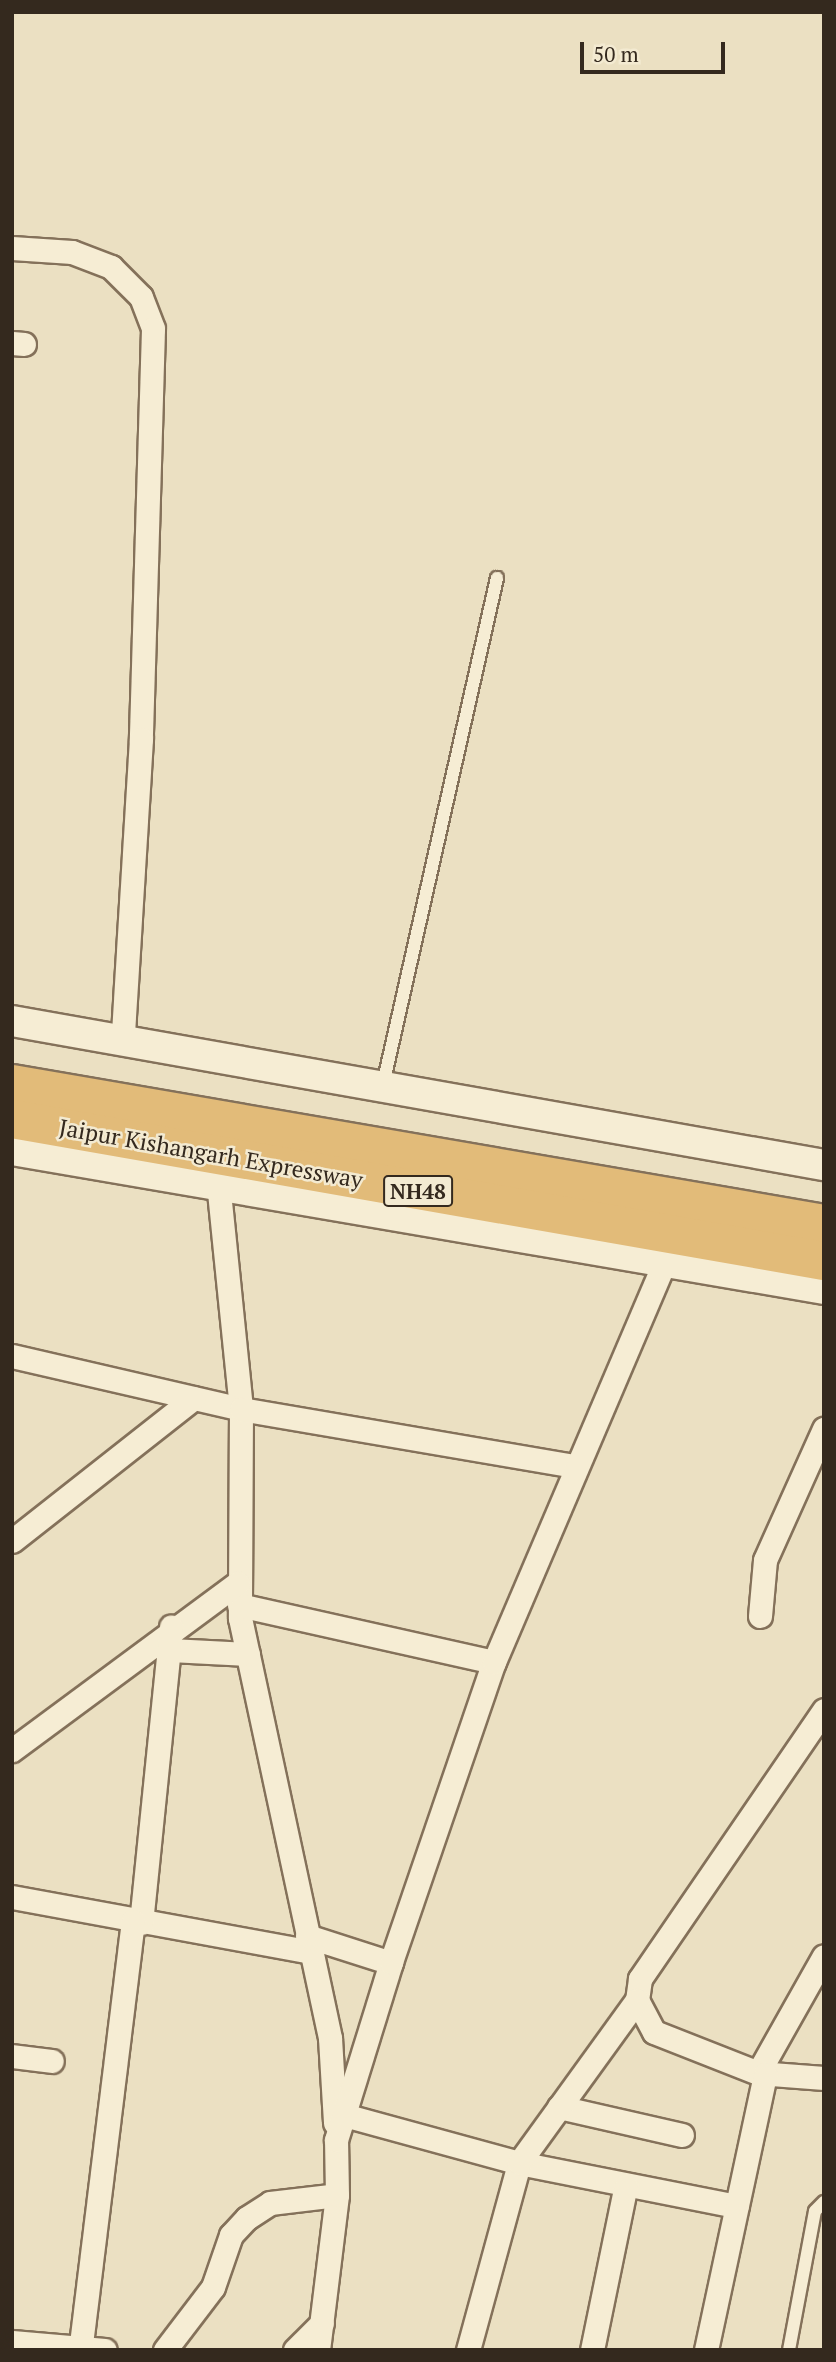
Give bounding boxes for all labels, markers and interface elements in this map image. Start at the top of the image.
scale bar [584,28,729,72]
text: 50 m [593,40,639,68]
street label: Jaipur Kishangarh Expressway [57,1114,365,1194]
road number: NH48 [383,1174,453,1208]

